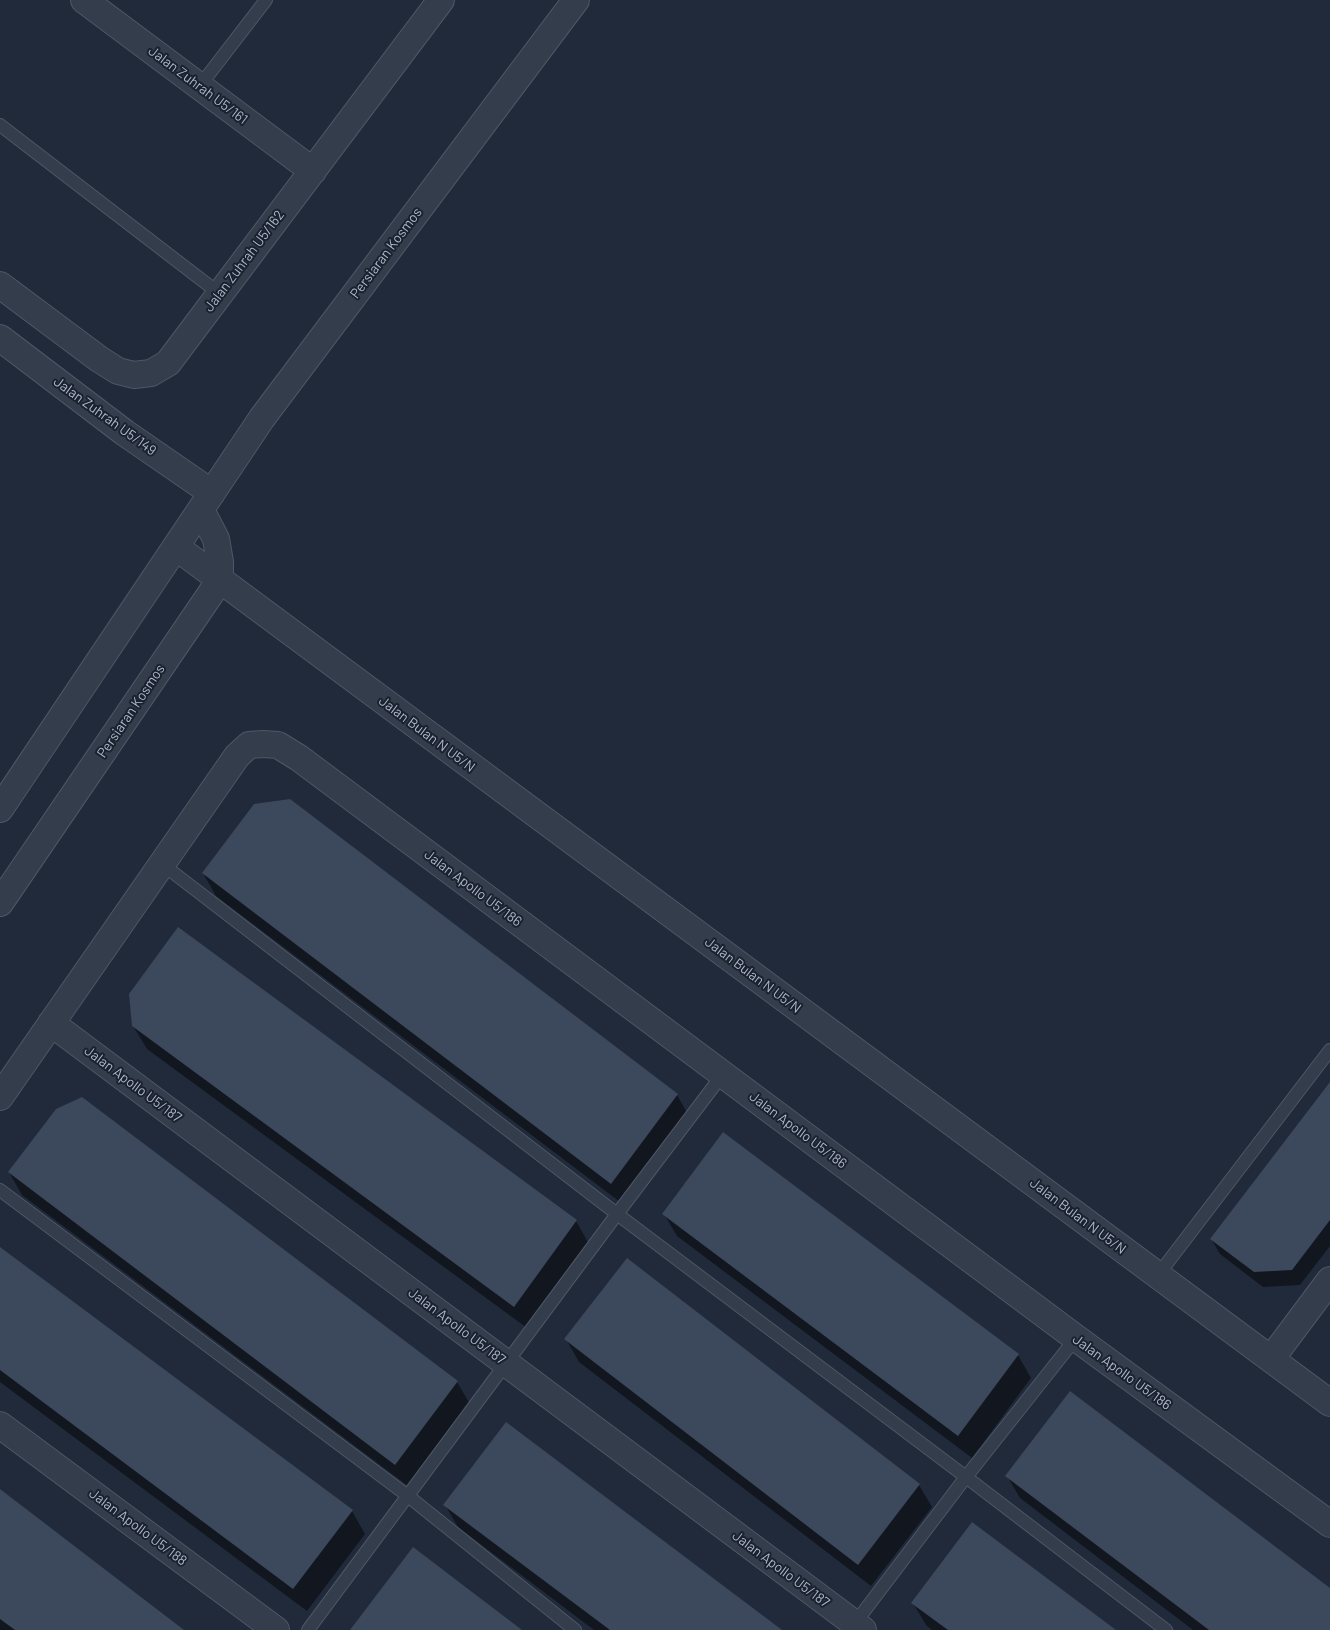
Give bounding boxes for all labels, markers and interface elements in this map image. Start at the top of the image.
street label: Jalan Zuhrah U5/161 [145,42,251,128]
street label: Persiaran Kosmos [346,204,426,302]
street label: Jalan Zuhrah U5/162 [200,207,288,315]
street label: Jalan Zuhrah U5/149 [50,373,160,459]
street label: Persiaran Kosmos [94,661,168,761]
street label: Jalan Bulan N U5/N [375,692,479,776]
street label: Jalan Apollo U5/186 [421,846,525,930]
street label: Jalan Bulan N U5/N [701,933,805,1017]
street label: Jalan Apollo U5/187 [81,1042,185,1126]
street label: Jalan Apollo U5/186 [746,1088,850,1172]
street label: Jalan Bulan N U5/N [1026,1174,1130,1258]
street label: Jalan Apollo U5/187 [405,1284,509,1368]
street label: Jalan Apollo U5/186 [1069,1331,1175,1413]
street label: Jalan Apollo U5/188 [86,1485,190,1569]
street label: Jalan Apollo U5/187 [729,1527,833,1611]

